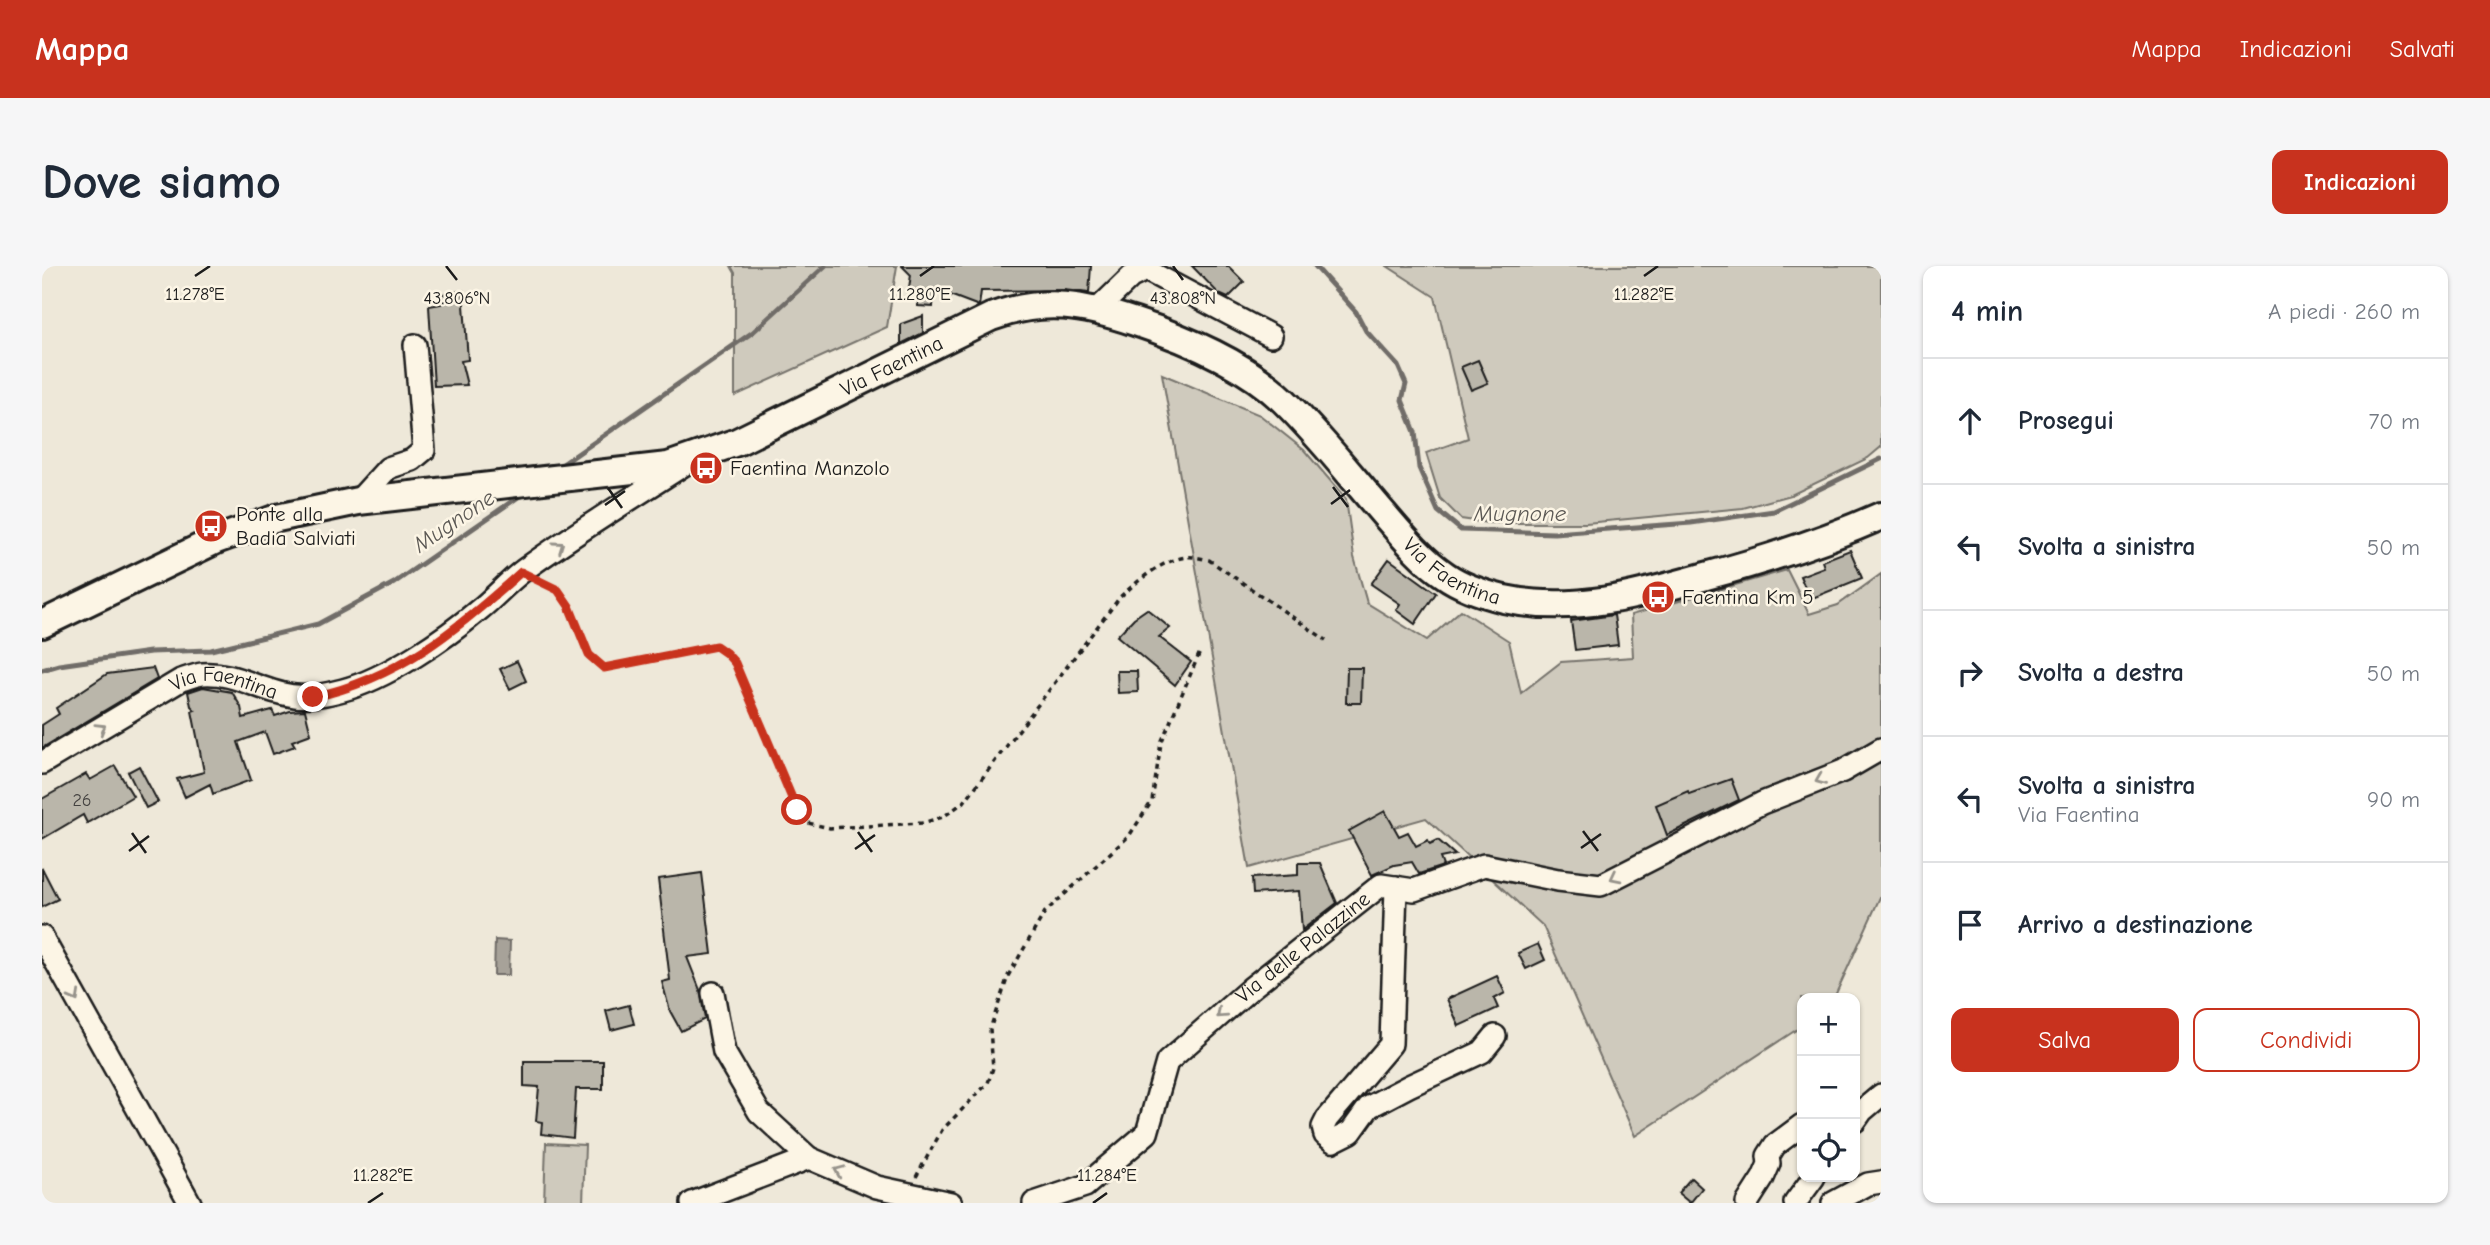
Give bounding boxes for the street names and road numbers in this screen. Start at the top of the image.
street label: Via Faentina [836,331,947,401]
street label: Via Faentina [1398,532,1503,610]
street label: Via Faentina [165,662,281,704]
street label: Via delle Palazzine [1231,886,1375,1008]

